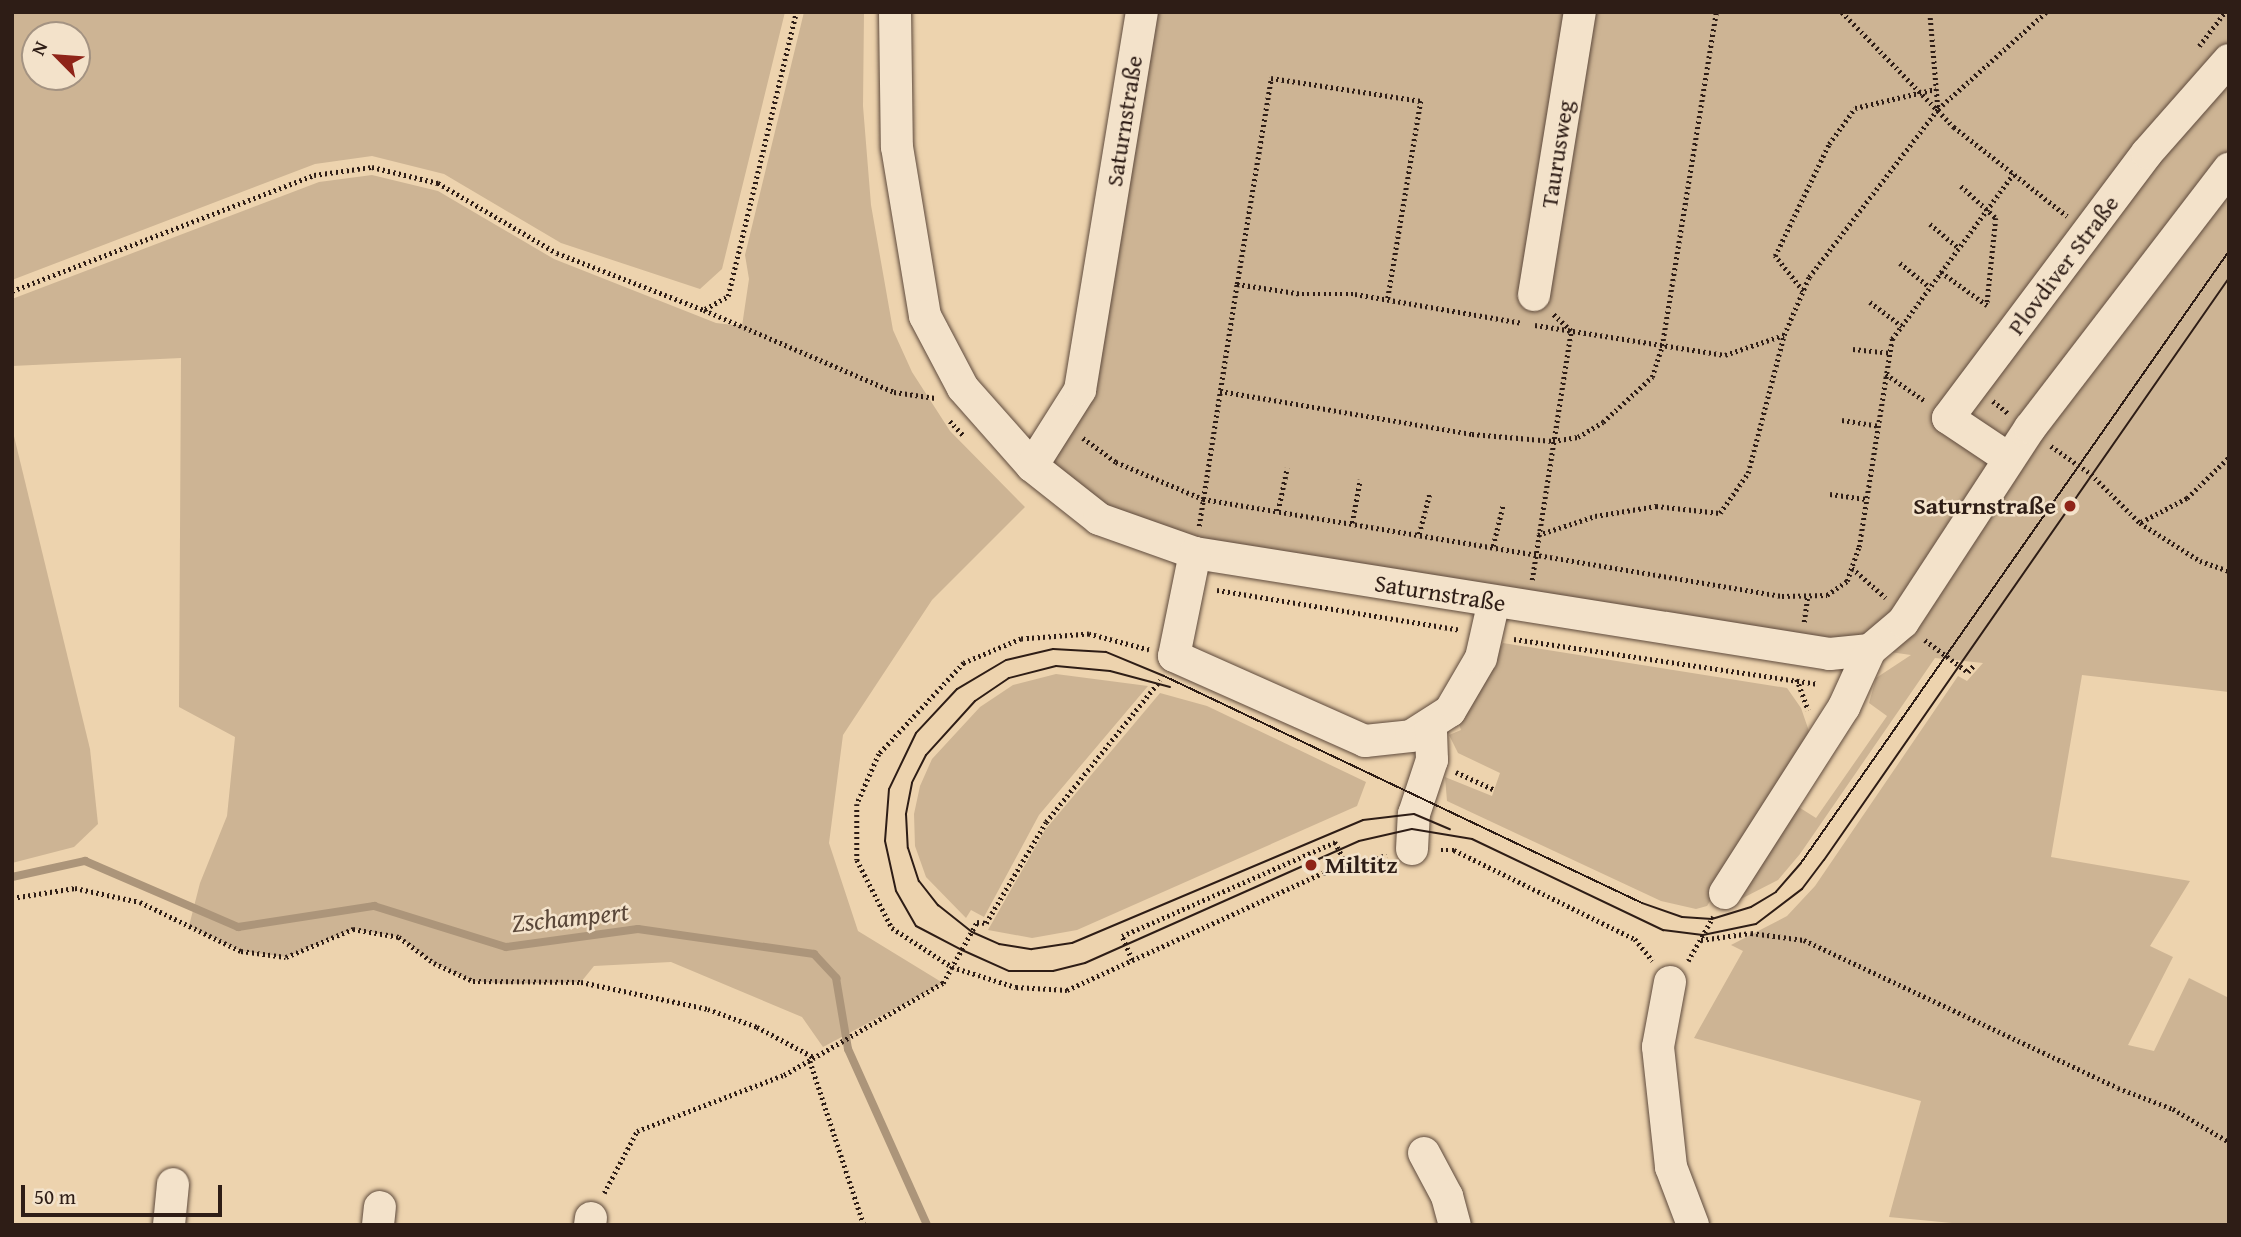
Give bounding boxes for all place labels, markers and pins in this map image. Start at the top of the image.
place label: Saturnstraße [1913,492,2056,520]
marker: Saturnstraße [2062,498,2078,514]
place label: Miltitz [1325,851,1398,879]
marker: Miltitz [1303,857,1319,873]

